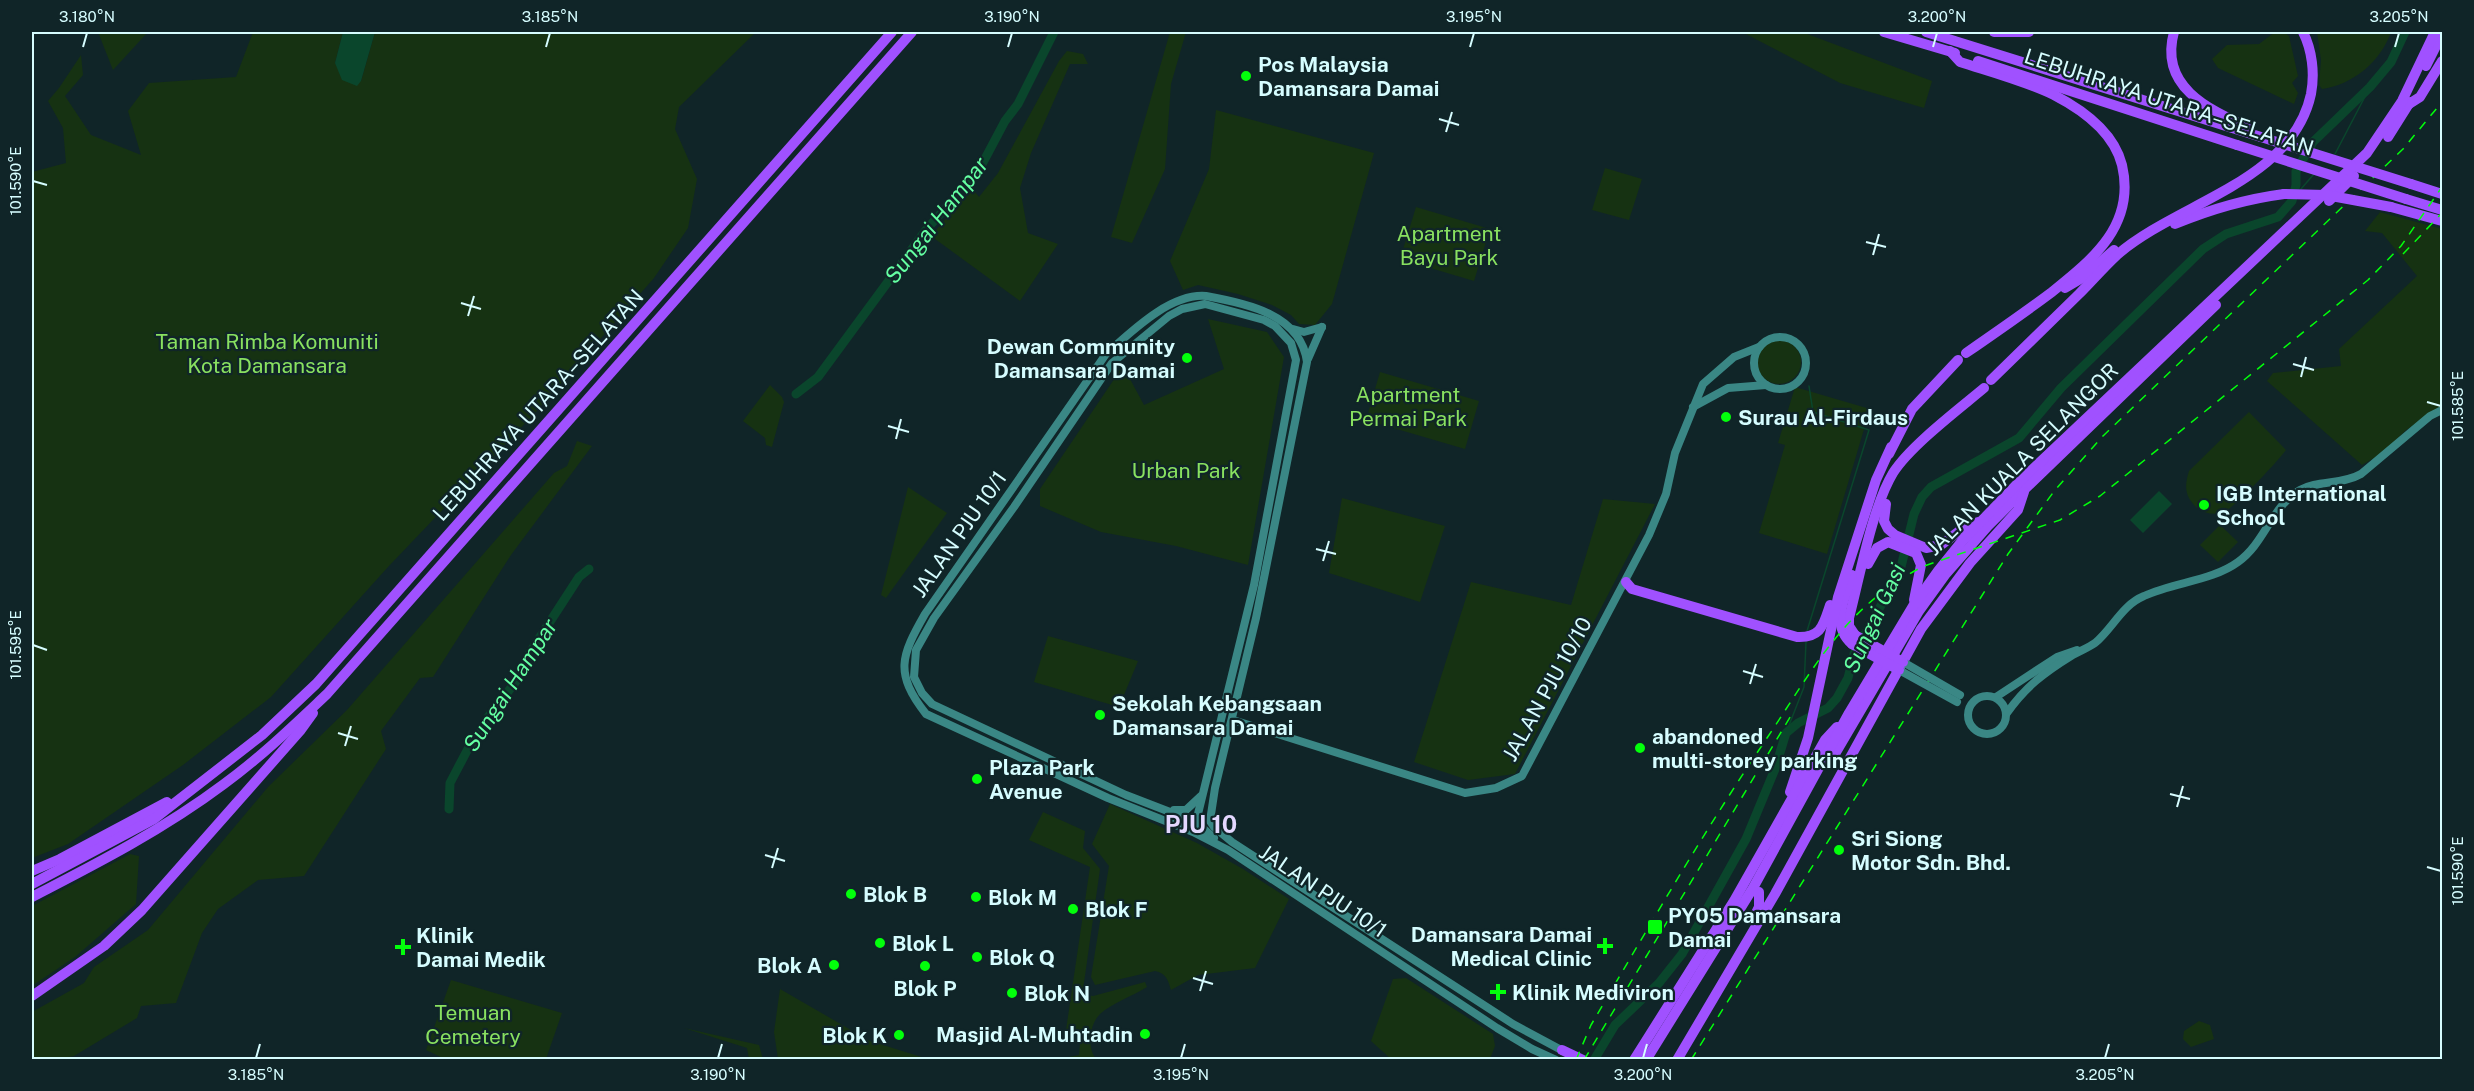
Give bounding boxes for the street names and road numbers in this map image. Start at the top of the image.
street label: LEBUHRAYA UTARA–SELATAN [2021,43,2317,161]
street label: LEBUHRAYA UTARA–SELATAN [427,284,649,526]
street label: JALAN KUALA SELANGOR [1921,358,2123,560]
street label: JALAN PJU 10/1 [906,466,1012,602]
street label: JALAN PJU 10/10 [1497,613,1597,765]
street label: JALAN PJU 10/1 [1255,839,1391,943]

